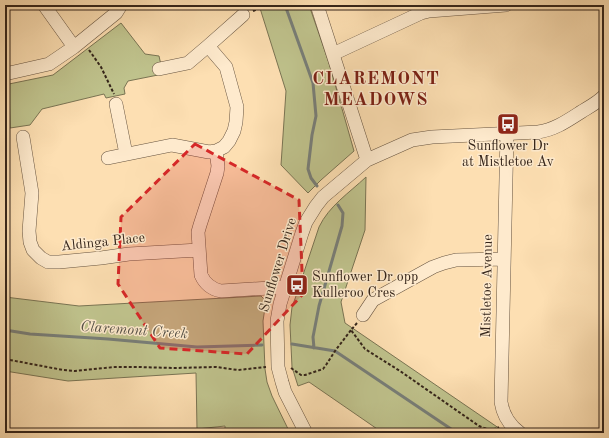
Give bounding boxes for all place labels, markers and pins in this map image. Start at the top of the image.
bus stop icon: Sunflower Dr at Mistletoe Av [495,111,521,137]
place label: Sunflower Dr at Mistletoe Av [462,139,555,169]
place label: Sunflower Dr opp Kulleroo Cres [312,270,418,300]
bus stop icon: Sunflower Dr opp Kulleroo Cres [284,272,310,298]

